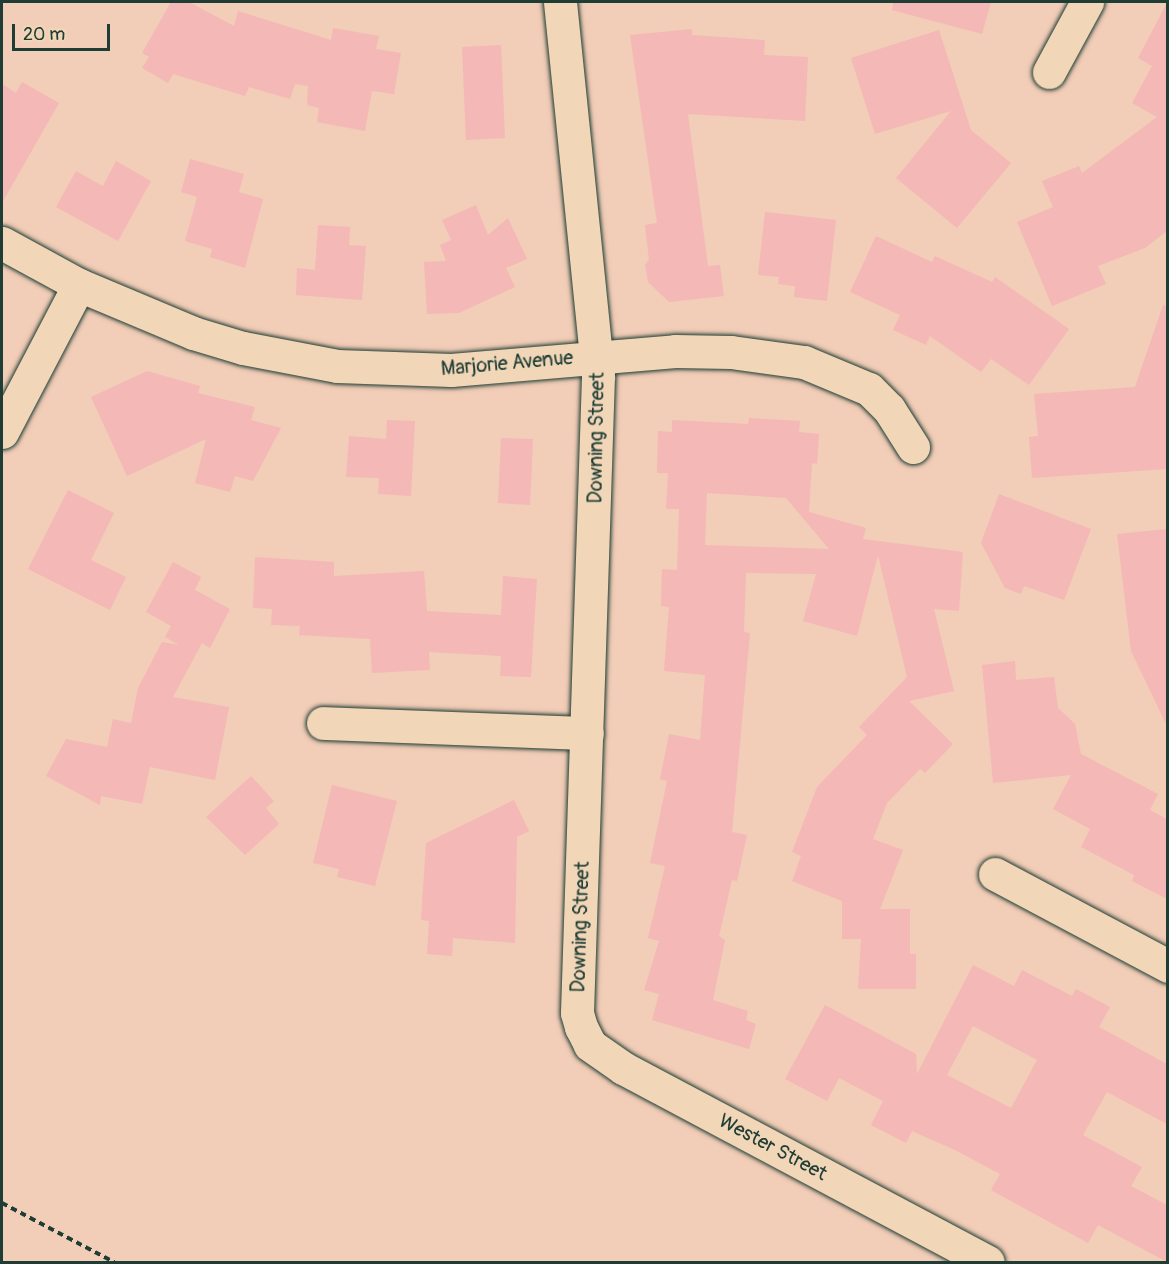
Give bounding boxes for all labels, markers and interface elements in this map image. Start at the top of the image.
scale bar [15,12,112,50]
text: 20 m [23,23,65,46]
street label: Marjorie Avenue [440,345,574,381]
street label: Downing Street [583,372,609,504]
street label: Downing Street [566,861,594,993]
street label: Wester Street [715,1108,831,1186]

